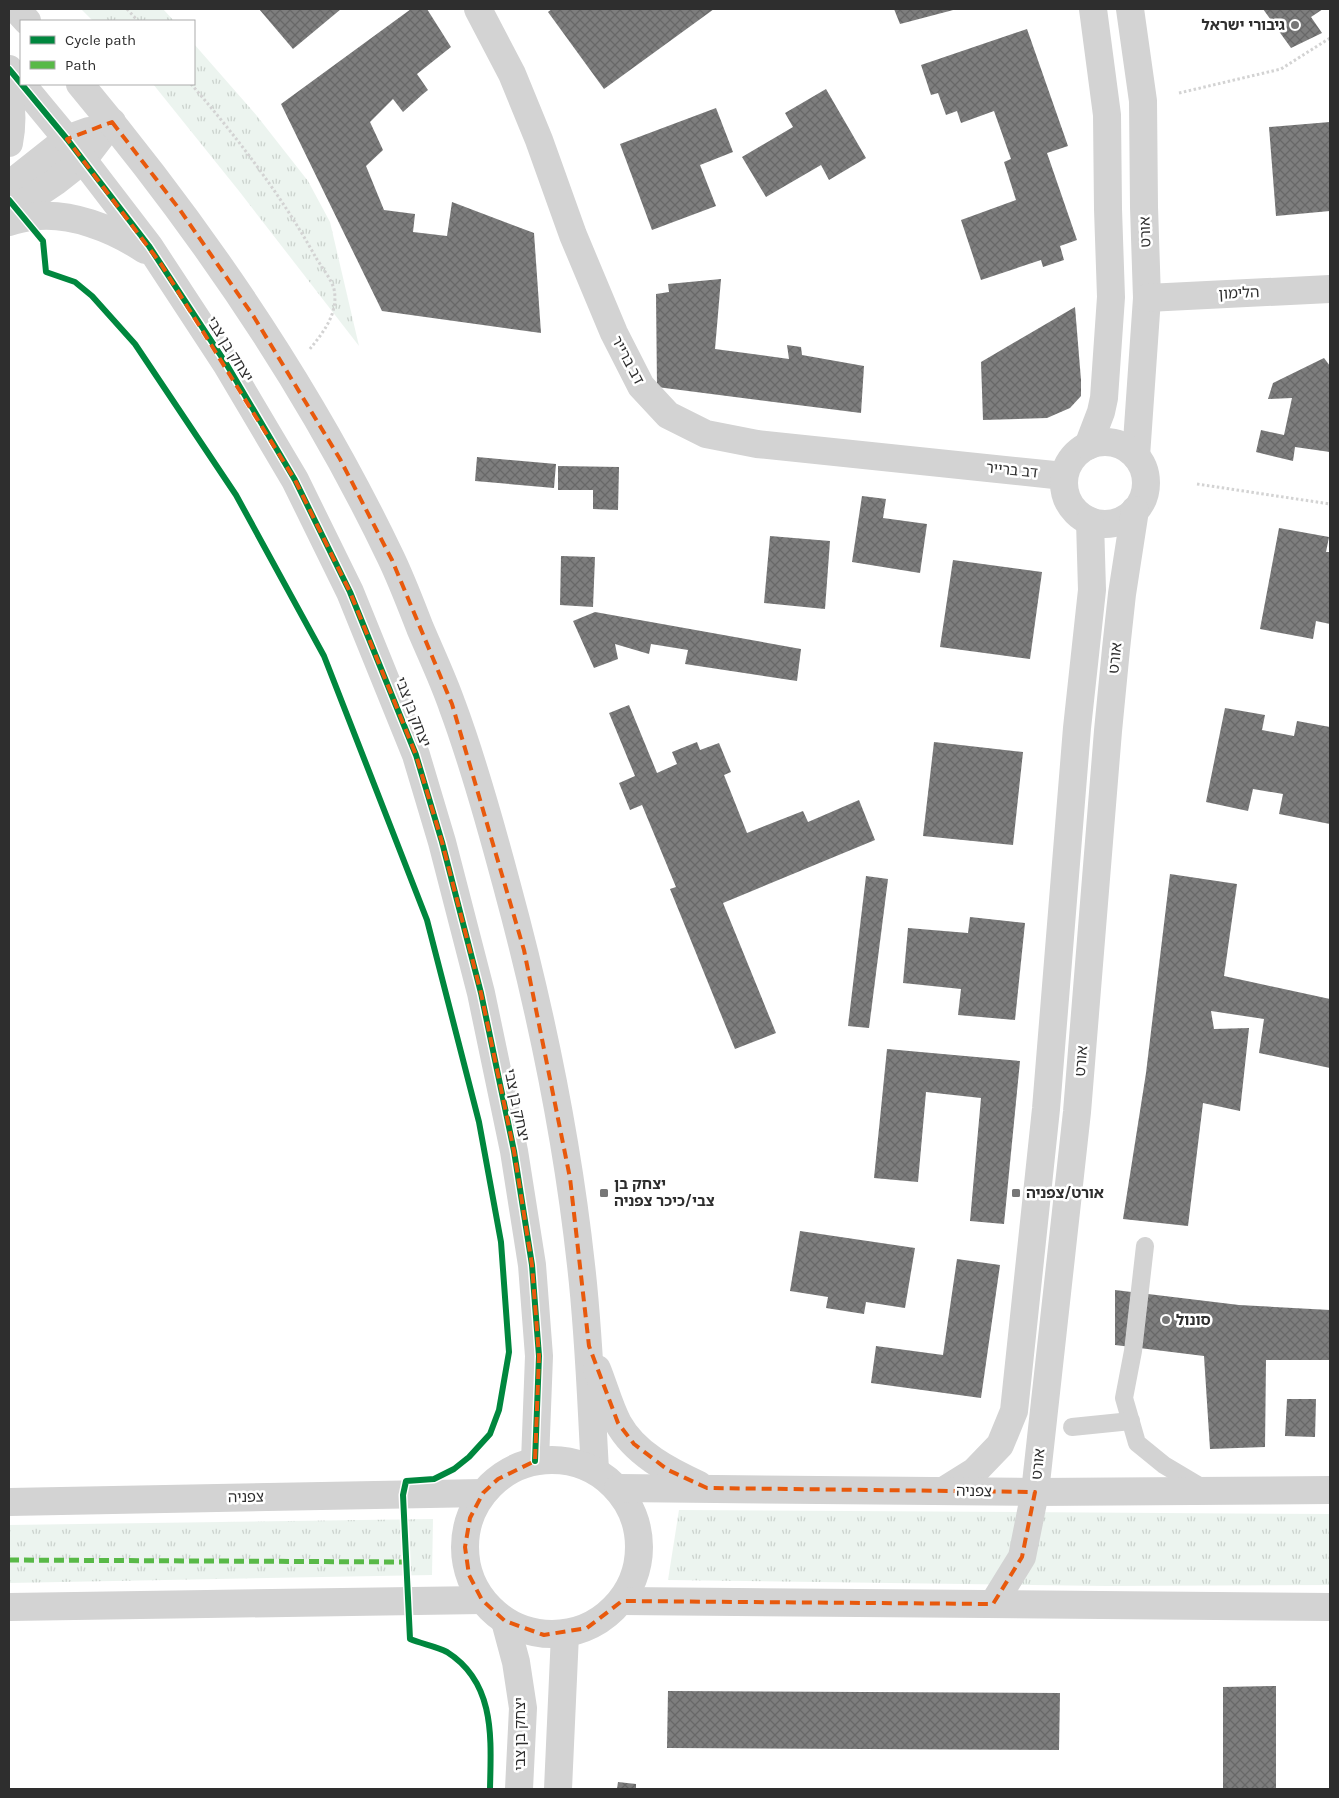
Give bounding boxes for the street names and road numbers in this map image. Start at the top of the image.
street label: אורט [1135,216,1155,248]
street label: הלימון [1218,283,1260,303]
street label: יצחק בן צבי [203,313,257,385]
street label: דב ברייר [608,333,648,387]
street label: דב ברייר [985,458,1039,482]
street label: אורט [1104,642,1126,674]
street label: יצחק בן צבי [391,674,435,750]
street label: אורט [1071,1045,1091,1077]
street label: יצחק בן צבי [501,1067,533,1143]
street label: אורט [1027,1448,1049,1480]
street label: צפניה [956,1482,992,1500]
street label: צפניה [228,1488,264,1506]
street label: יצחק בן צבי [511,1697,529,1771]

